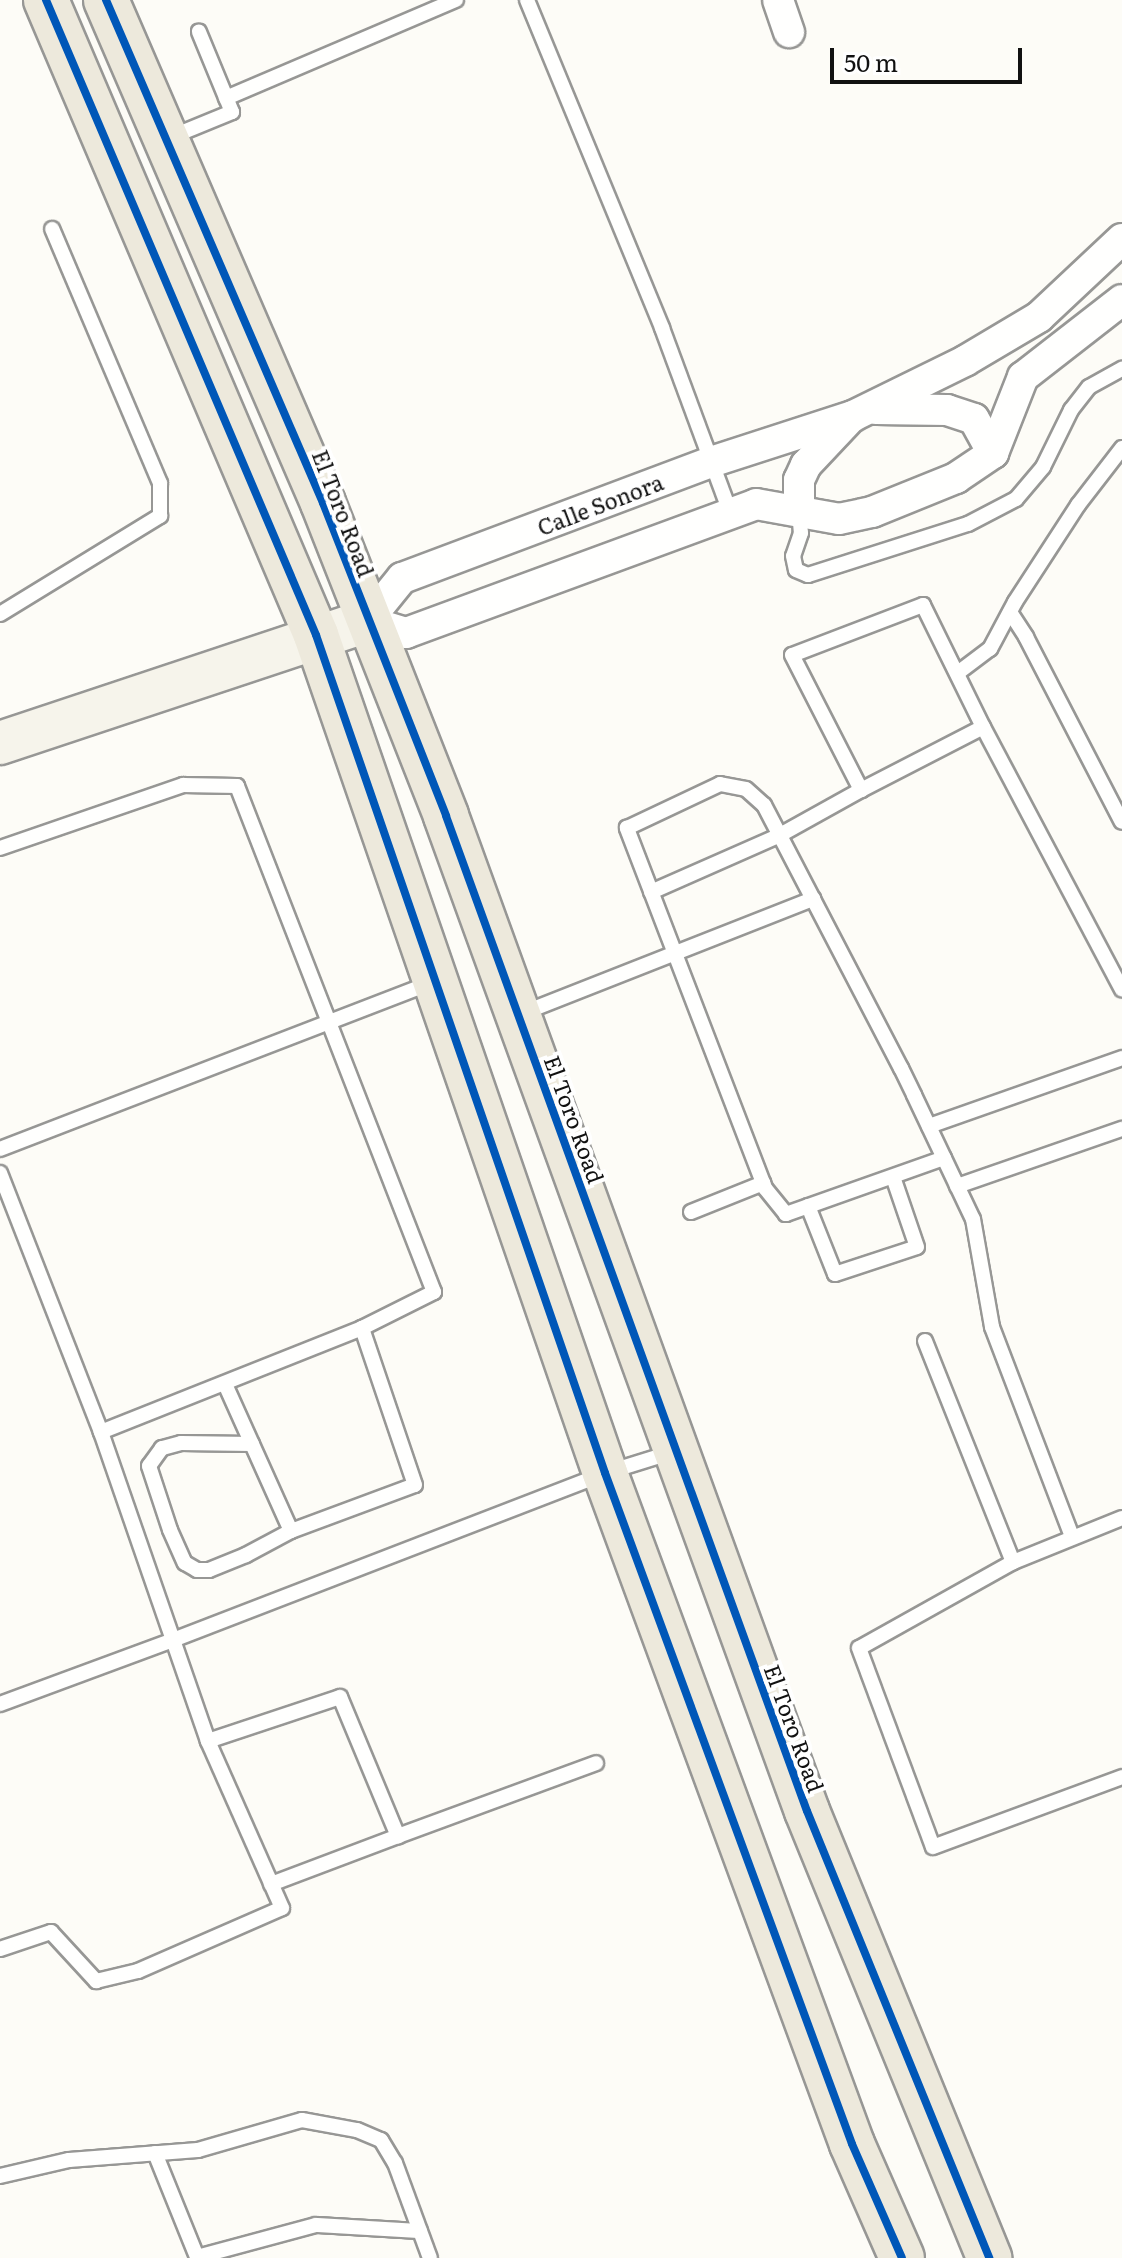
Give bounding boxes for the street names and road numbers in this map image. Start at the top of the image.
street label: El Toro Road [308,446,380,580]
street label: Calle Sonora [533,468,667,540]
street label: El Toro Road [540,1052,610,1186]
street label: El Toro Road [760,1661,830,1795]

